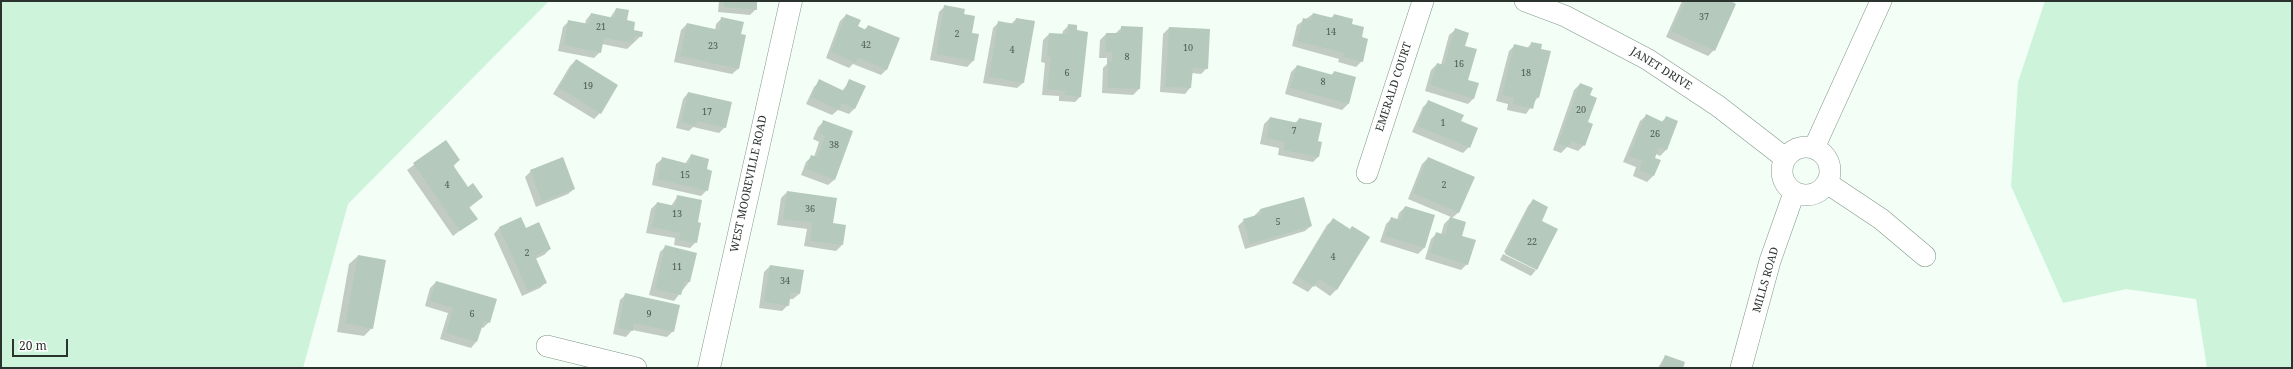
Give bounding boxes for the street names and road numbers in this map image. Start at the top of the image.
street label: EMERALD COURT [1373,41,1415,133]
street label: JANET DRIVE [1628,45,1694,93]
street label: WEST MOOREVILLE ROAD [728,114,770,254]
street label: MILLS ROAD [1750,246,1782,314]

